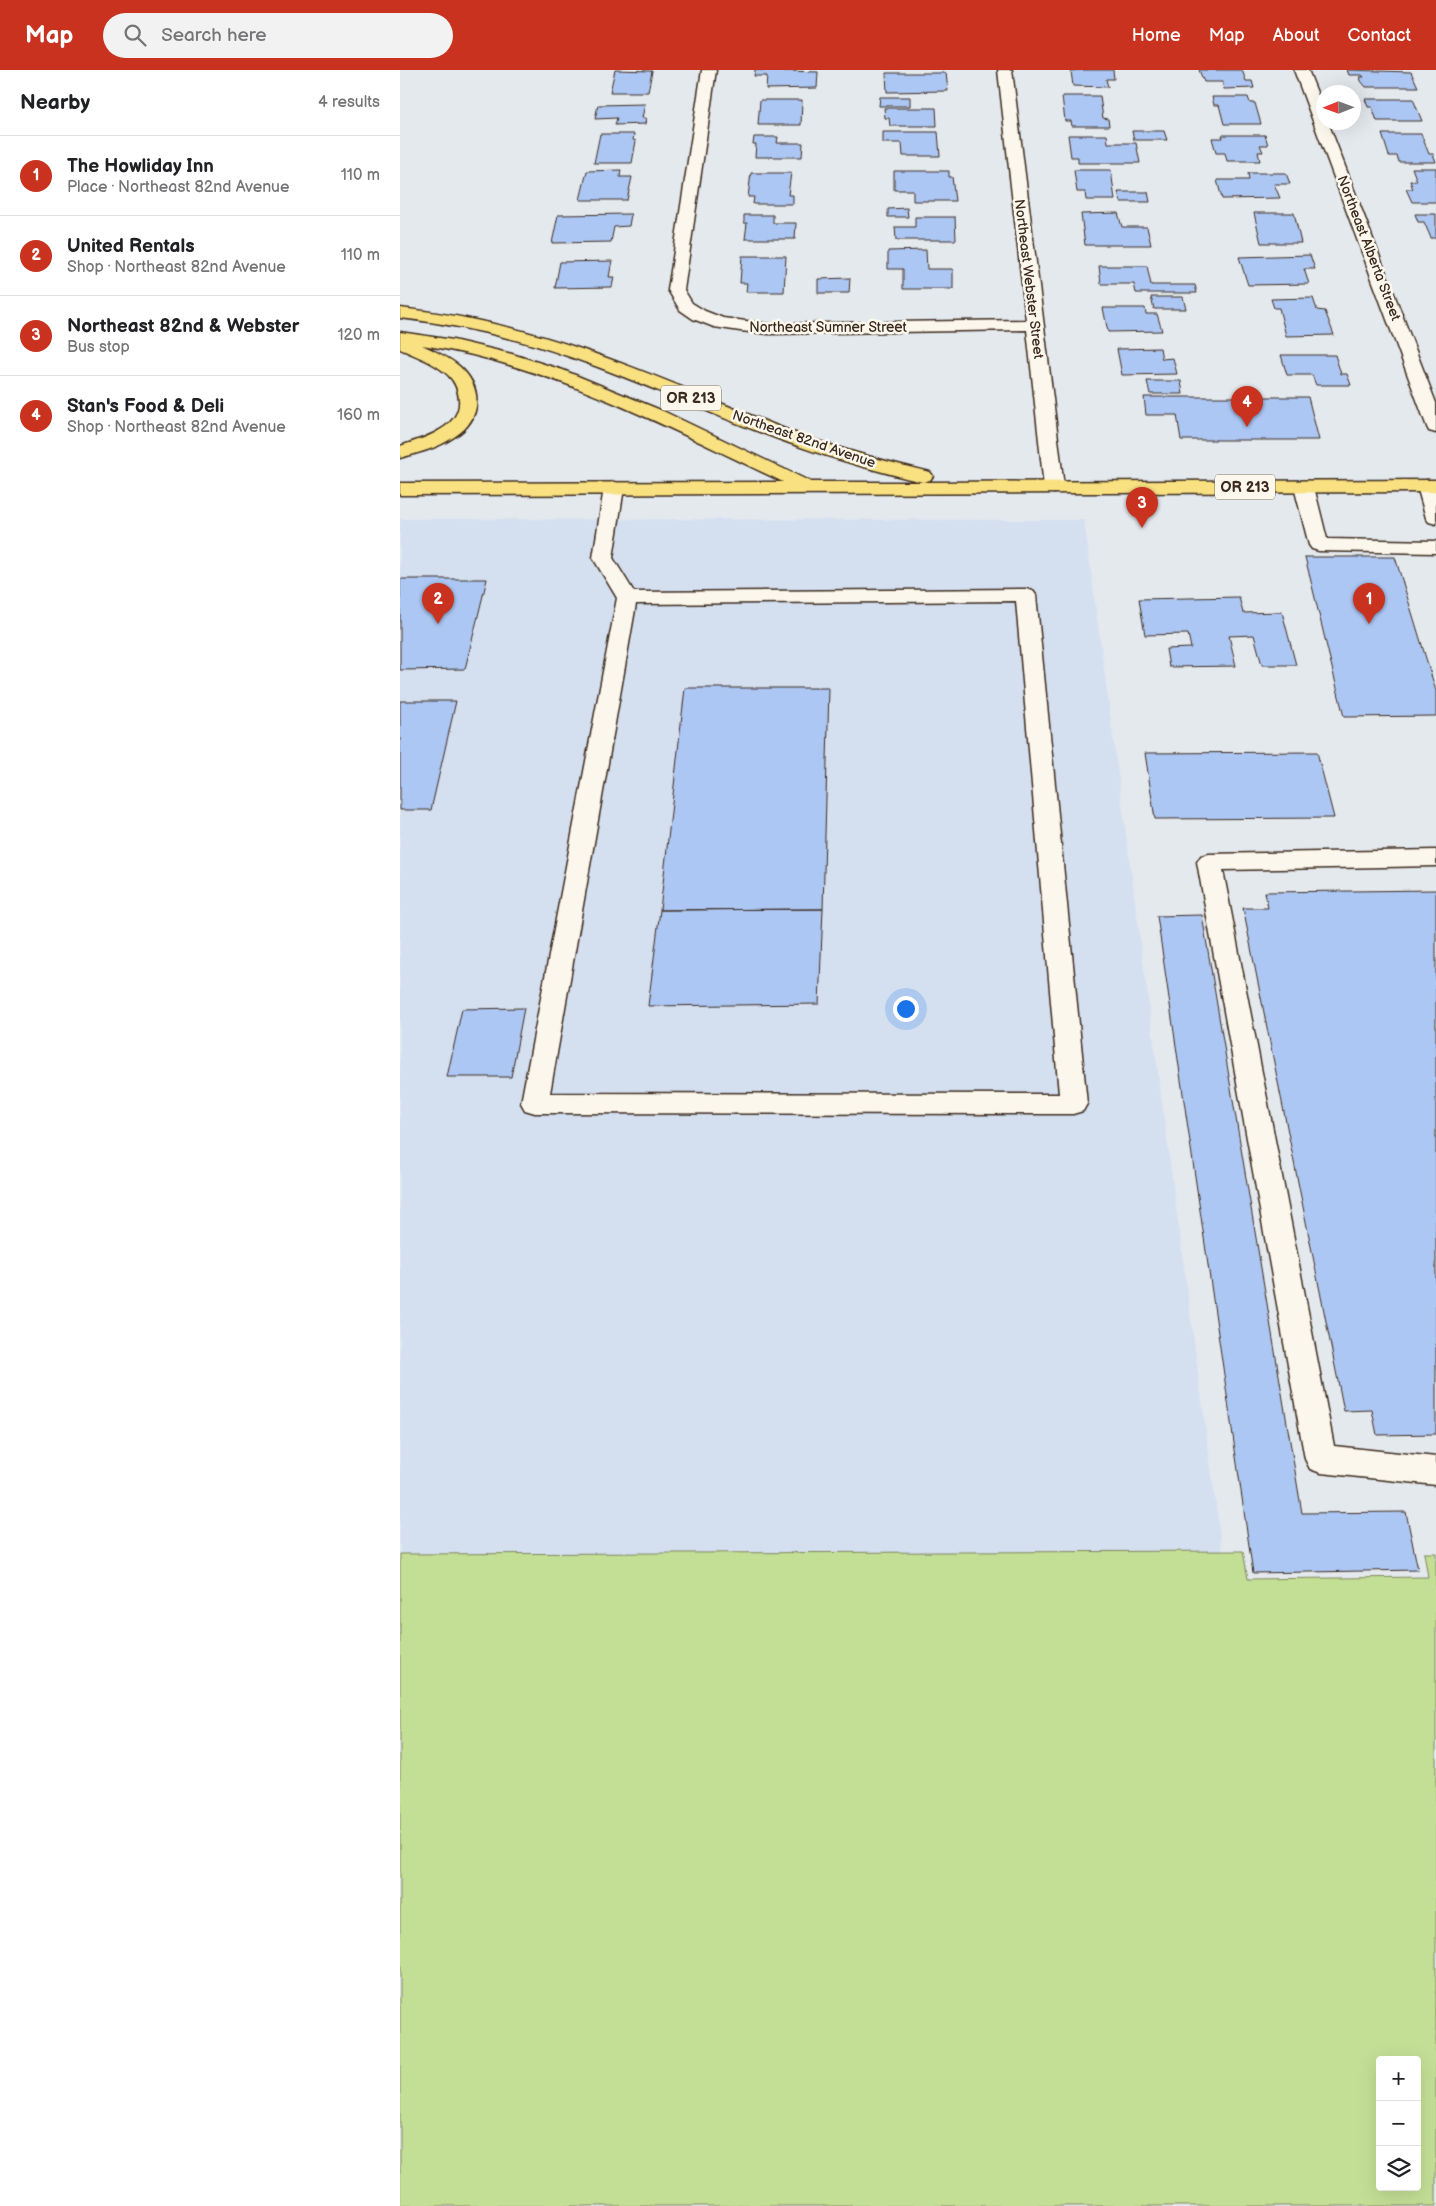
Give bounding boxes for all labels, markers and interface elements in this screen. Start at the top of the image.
search box [103,13,453,58]
text: Map [25,21,73,50]
icon: search [121,21,149,49]
text: Search here [161,24,267,47]
text: Home [1132,25,1181,46]
text: Map [1209,25,1245,46]
text: About [1273,25,1320,46]
text: Contact [1348,25,1411,46]
north arrow [1316,85,1361,130]
text: Nearby [20,90,90,115]
text: 4 results [318,93,380,112]
text: The Howliday Inn [67,155,214,178]
text: 1 [33,166,39,185]
text: 110 m [341,166,380,185]
street label: Northeast Alberta Street [1334,173,1405,323]
text: Place · Northeast 82nd Avenue [67,178,290,197]
street label: Northeast Webster Street [1011,198,1047,360]
text: United Rentals [67,235,195,258]
text: 2 [31,246,41,265]
text: 110 m [341,246,380,265]
text: Shop · Northeast 82nd Avenue [67,258,286,277]
text: Northeast 82nd & Webster [67,315,299,338]
street label: Northeast Sumner Street [749,319,908,336]
text: 3 [31,326,41,345]
text: 120 m [337,326,380,345]
text: Bus stop [67,338,130,357]
road number: OR 213 [661,386,721,410]
pin: 4 [1231,386,1263,427]
text: Stan's Food & Deli [67,395,224,418]
text: 4 [31,406,41,425]
text: 160 m [337,406,380,425]
street label: Northeast 82nd Avenue [730,407,878,471]
text: Shop · Northeast 82nd Avenue [67,418,286,437]
road number: OR 213 [1215,474,1275,500]
pin: 3 [1126,487,1158,528]
pin: 2 [422,583,454,624]
pin: 1 [1353,583,1385,624]
your location [893,996,919,1022]
map controls [1376,2056,1421,2191]
button: + [1376,2056,1421,2101]
button: − [1376,2101,1421,2146]
button: layers [1376,2146,1421,2191]

